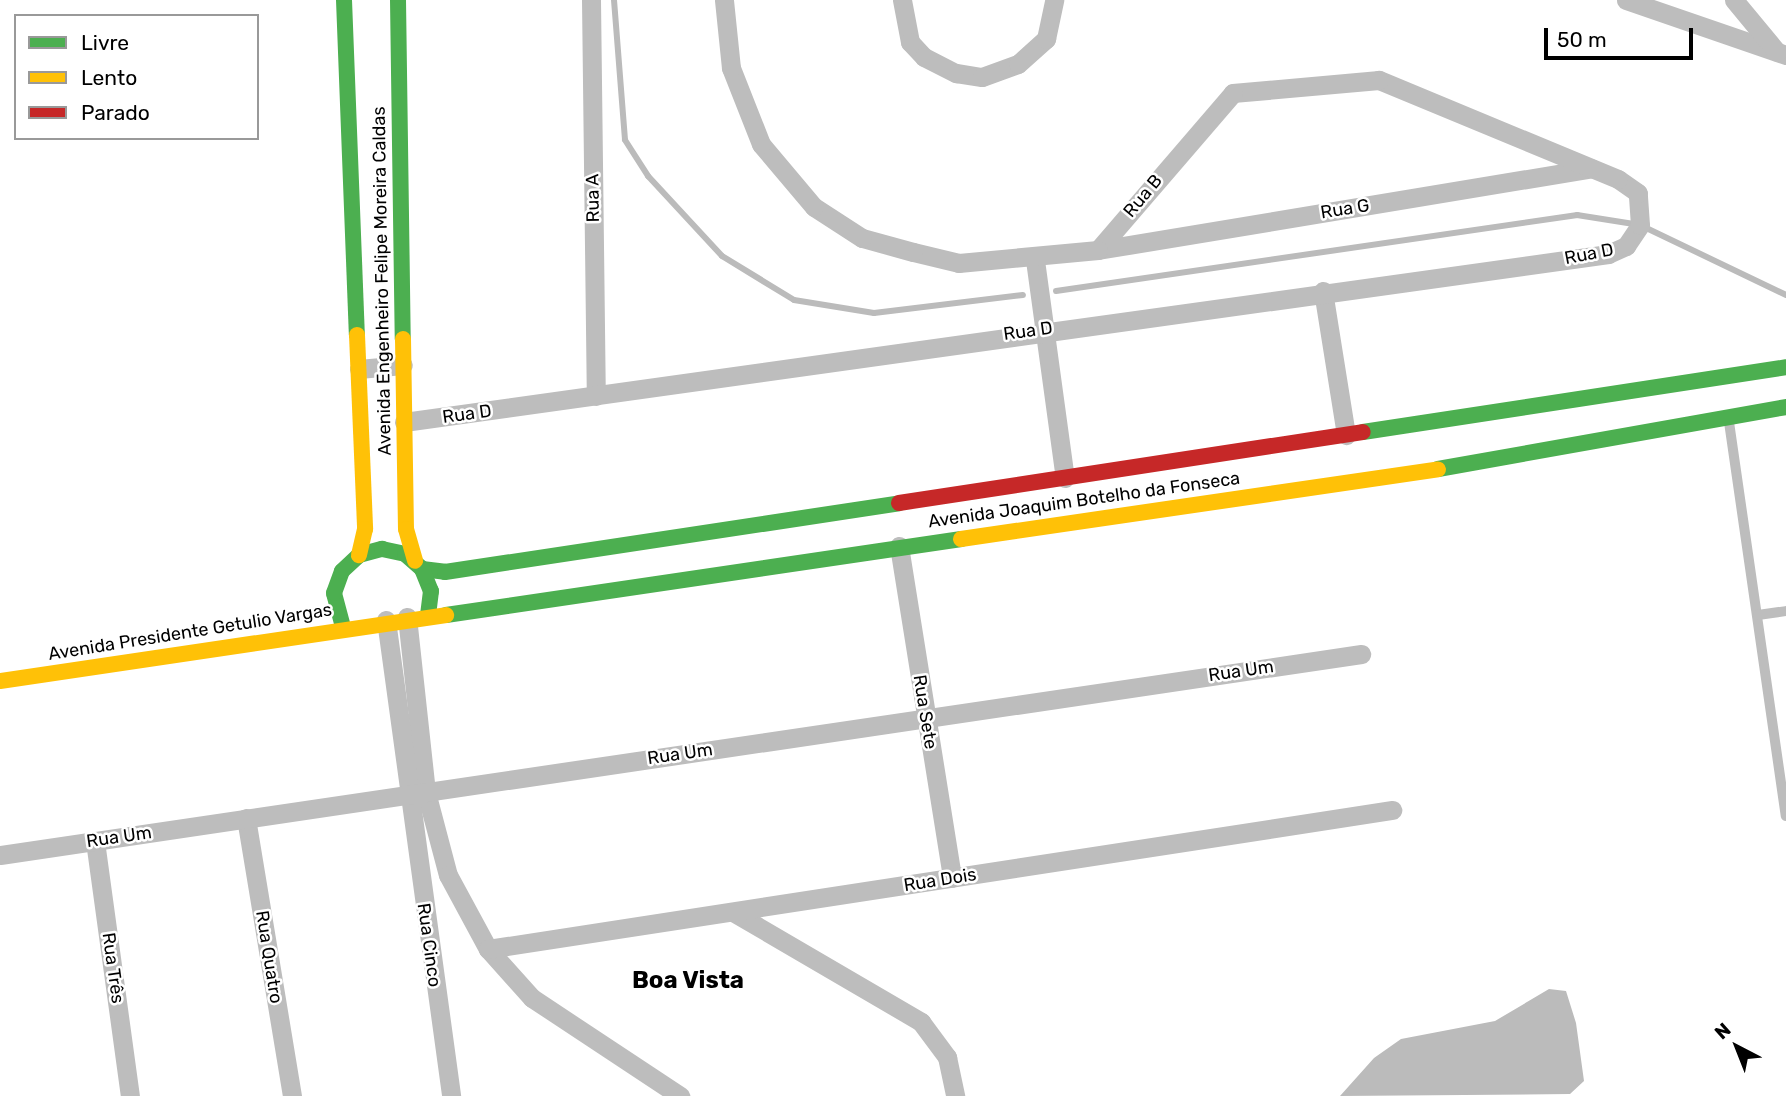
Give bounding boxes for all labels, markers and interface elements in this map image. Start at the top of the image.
legend [14,14,259,140]
scale bar [1548,14,1697,58]
text: 50 m [1557,27,1607,52]
text: Livre [81,30,129,55]
text: Lento [81,65,137,90]
text: Parado [81,100,150,125]
street label: Avenida Engenheiro Felipe Moreira Caldas [368,106,396,456]
street label: Rua B [1119,170,1167,222]
street label: Rua A [582,173,604,223]
street label: Rua G [1319,194,1371,224]
street label: Rua D [1563,239,1615,269]
street label: Rua D [1002,317,1054,345]
street label: Rua D [441,400,493,428]
street label: Avenida Joaquim Botelho da Fonseca [927,467,1241,533]
street label: Avenida Presidente Getulio Vargas [46,599,334,665]
street label: Rua Um [1207,656,1275,686]
street label: Rua Sete [908,673,942,751]
street label: Rua Um [646,739,714,769]
street label: Rua Um [85,822,153,852]
street label: Rua Dois [902,864,978,896]
street label: Rua Cinco [412,902,446,988]
street label: Rua Quatro [251,909,287,1005]
street label: Rua Três [97,931,129,1005]
district label: Boa Vista [632,967,744,995]
north arrow [1702,1012,1772,1082]
text: N [1710,1018,1735,1044]

